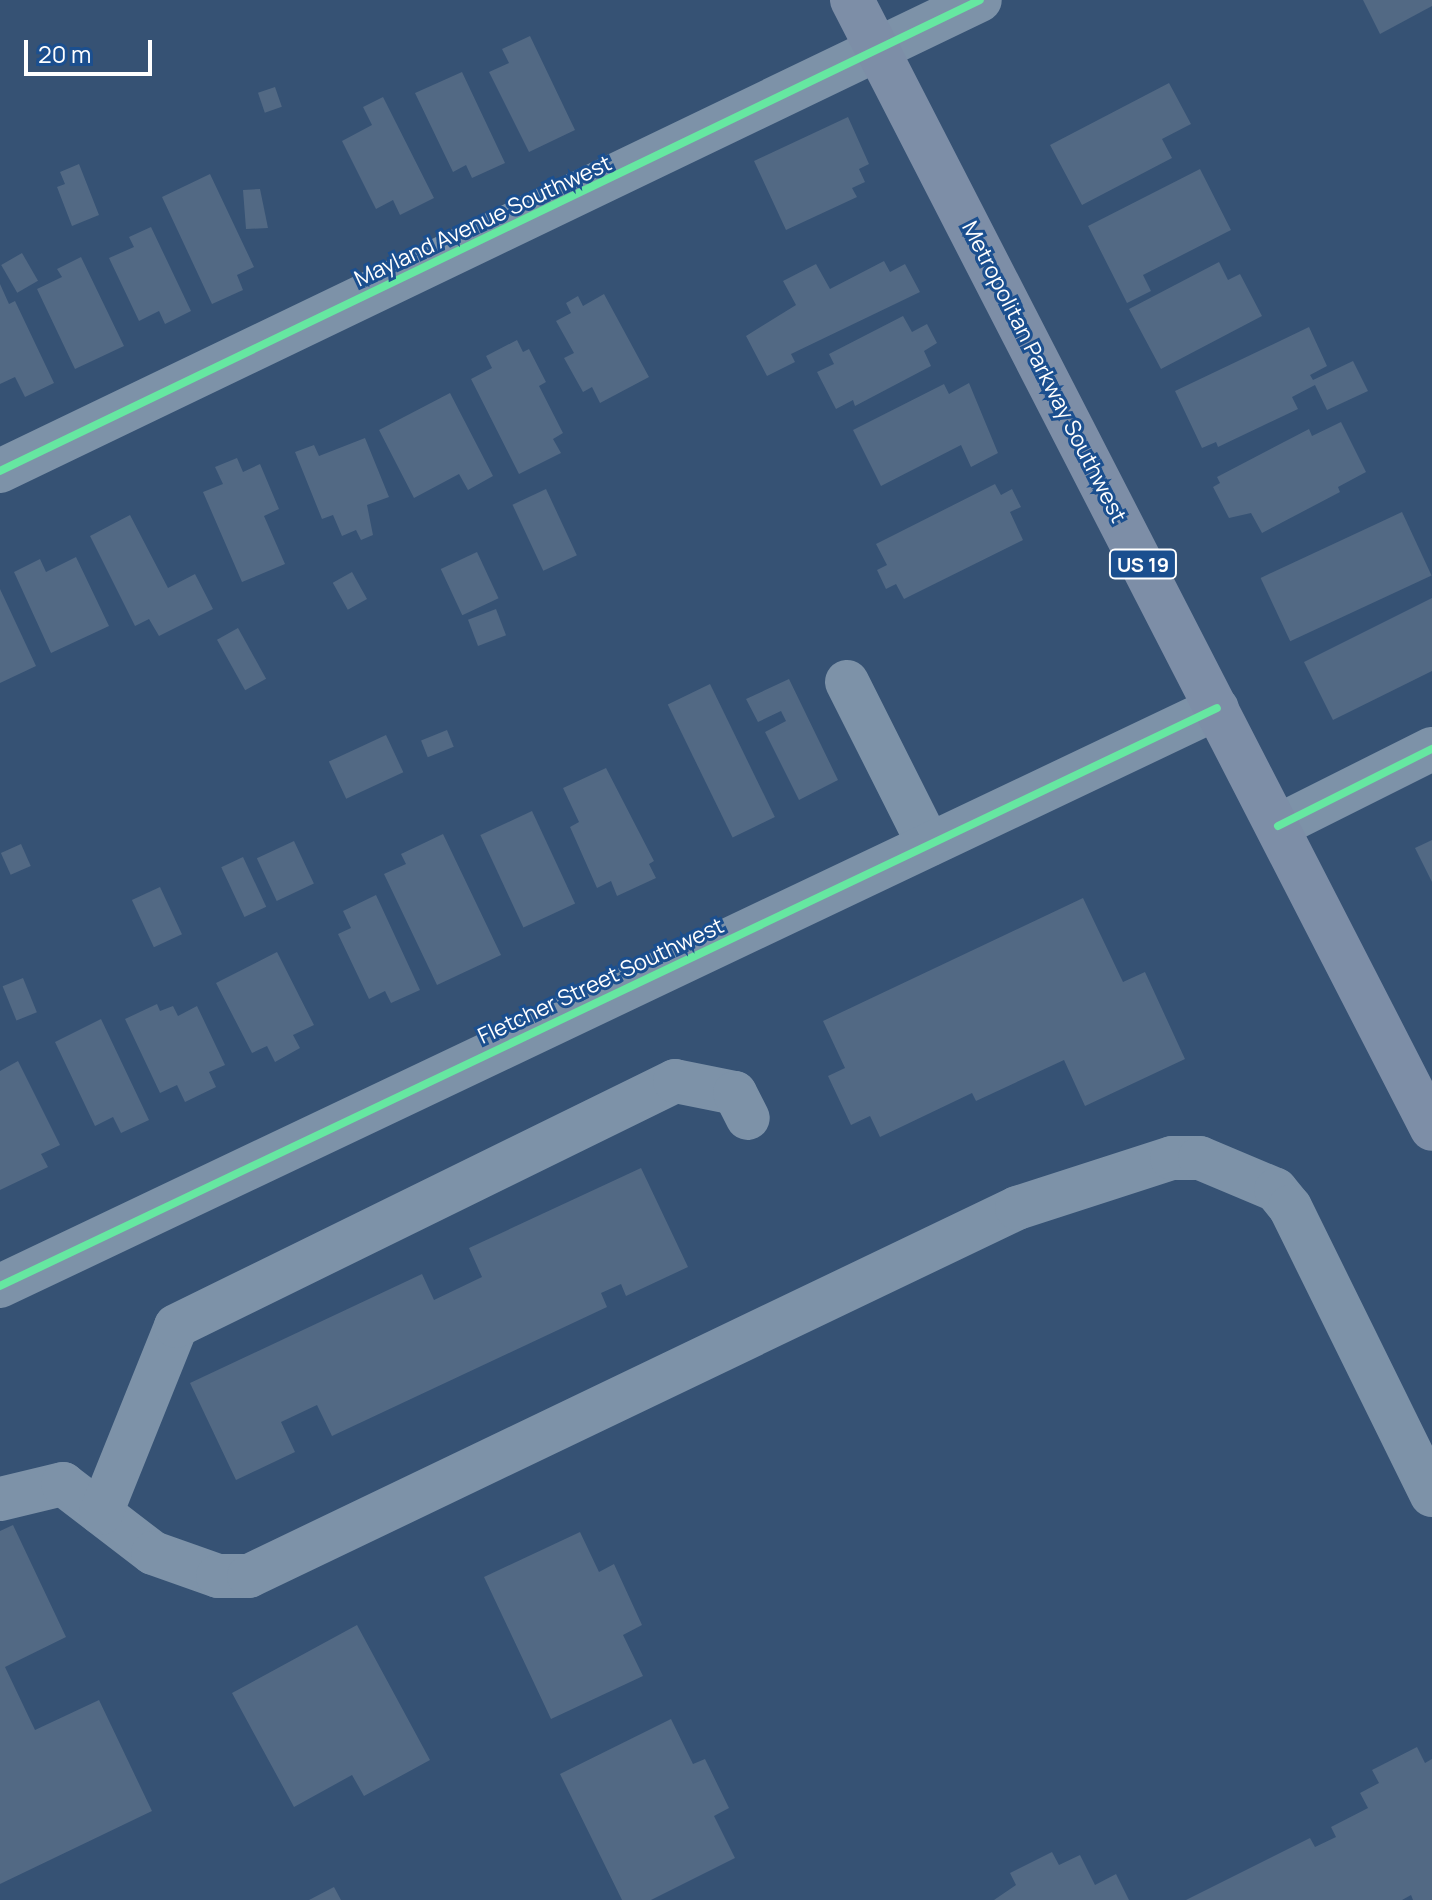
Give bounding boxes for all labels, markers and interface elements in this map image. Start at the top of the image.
scale bar [28,24,156,74]
text: 20 m [38,37,91,70]
street label: Mayland Avenue Southwest [350,150,616,292]
street label: Metropolitan Parkway Southwest [956,217,1132,527]
road number: US 19 [1107,548,1179,580]
street label: Fletcher Street Southwest [474,912,728,1050]

